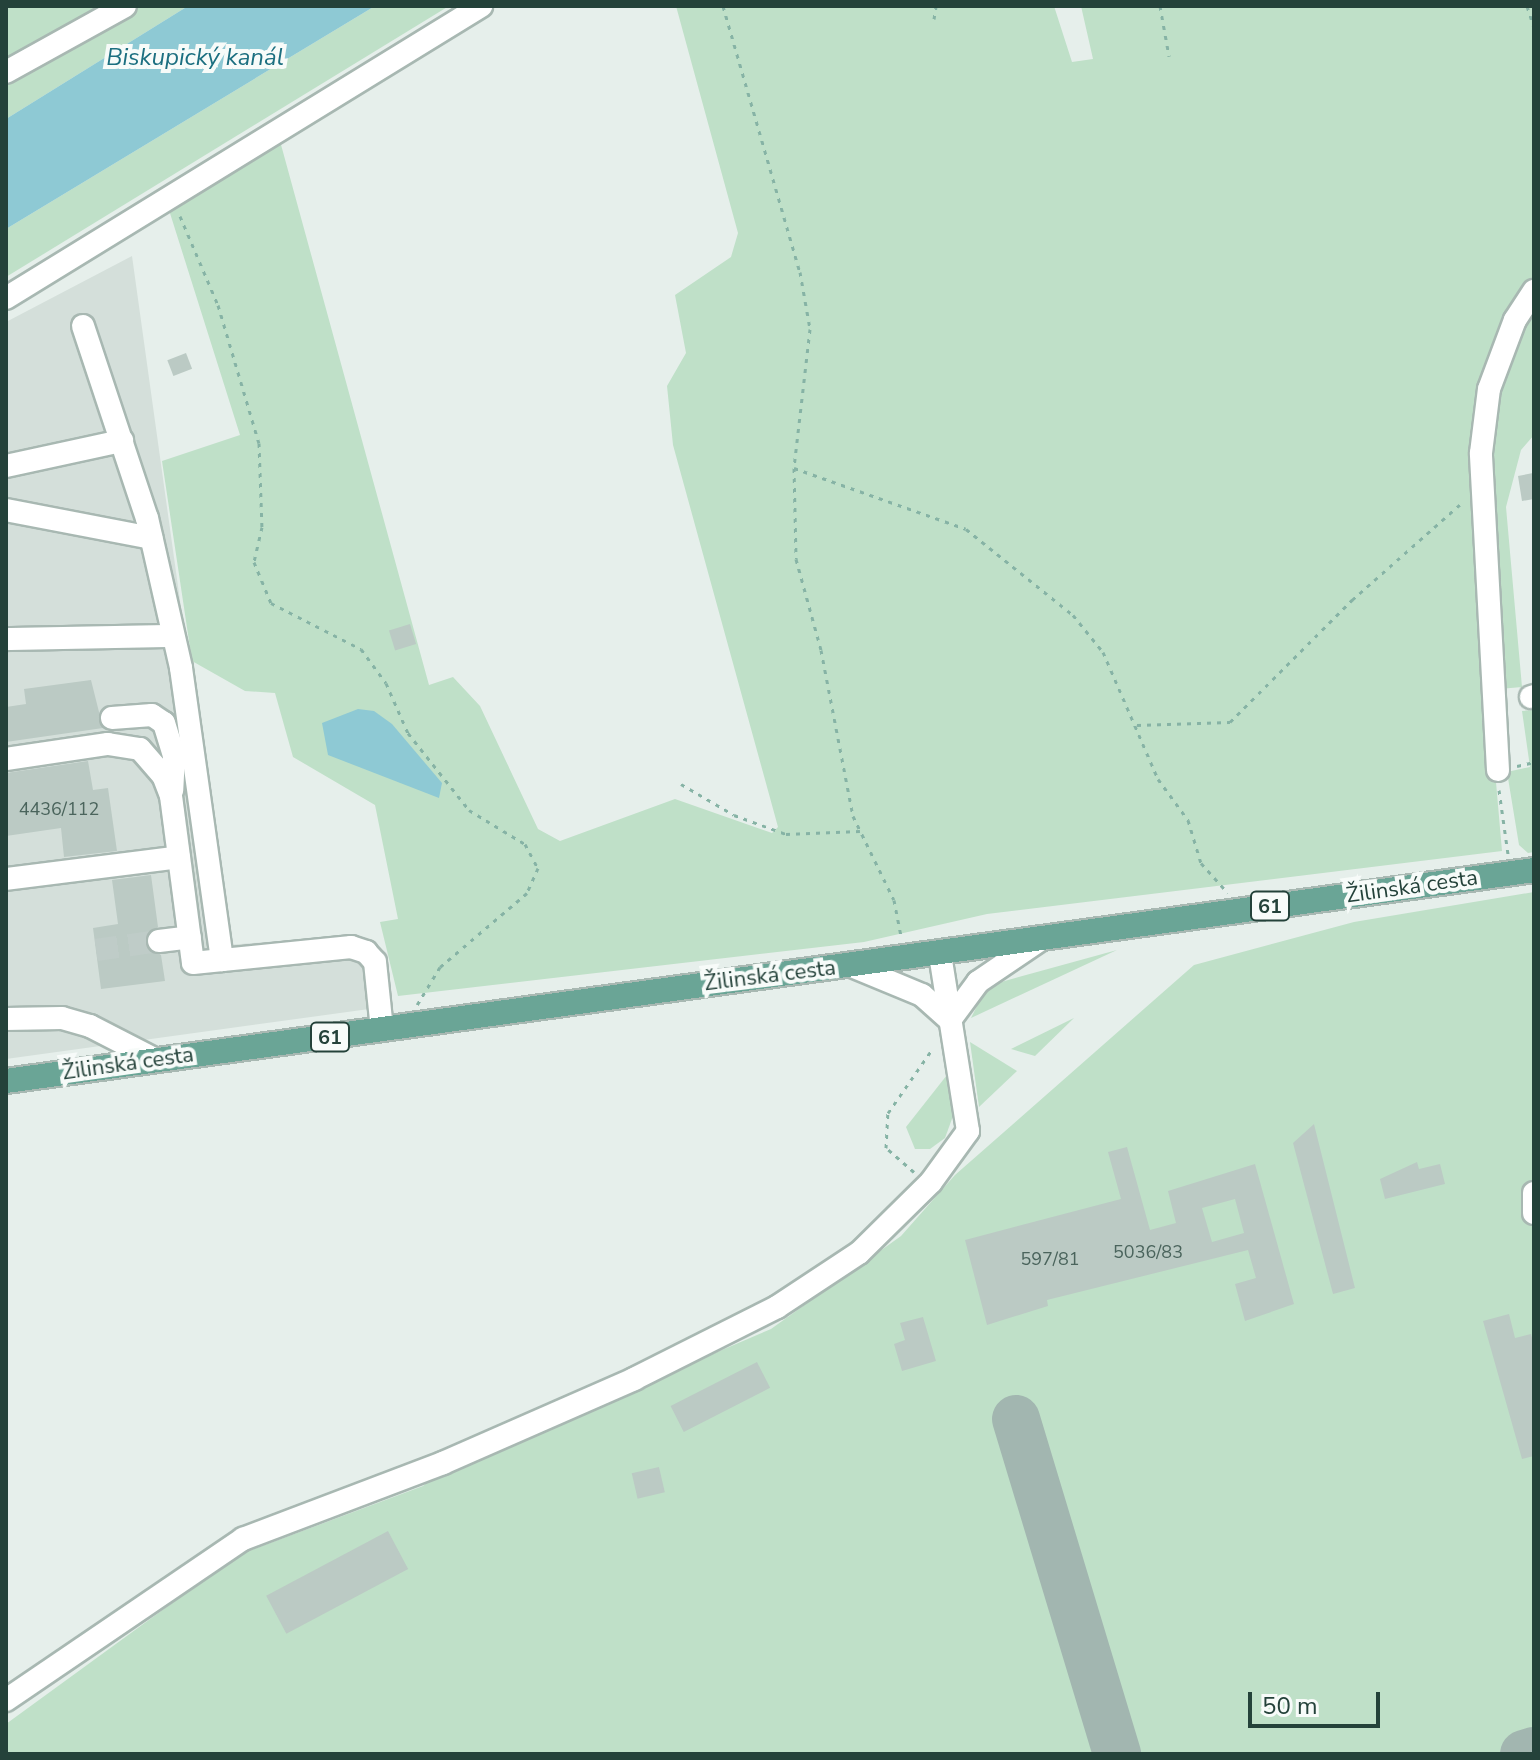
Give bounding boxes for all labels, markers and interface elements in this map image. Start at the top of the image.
water label: Biskupický kanál [106,44,284,72]
house number: 4436/112 [19,798,99,820]
street label: Žilinská cesta [1345,865,1479,909]
road number: 61 [1250,890,1290,922]
street label: Žilinská cesta [703,955,837,997]
road number: 61 [310,1021,350,1053]
street label: Žilinská cesta [61,1042,195,1086]
house number: 5036/83 [1113,1241,1183,1263]
house number: 597/81 [1020,1248,1080,1270]
scale bar [1252,1676,1384,1726]
text: 50 m [1262,1690,1318,1722]

